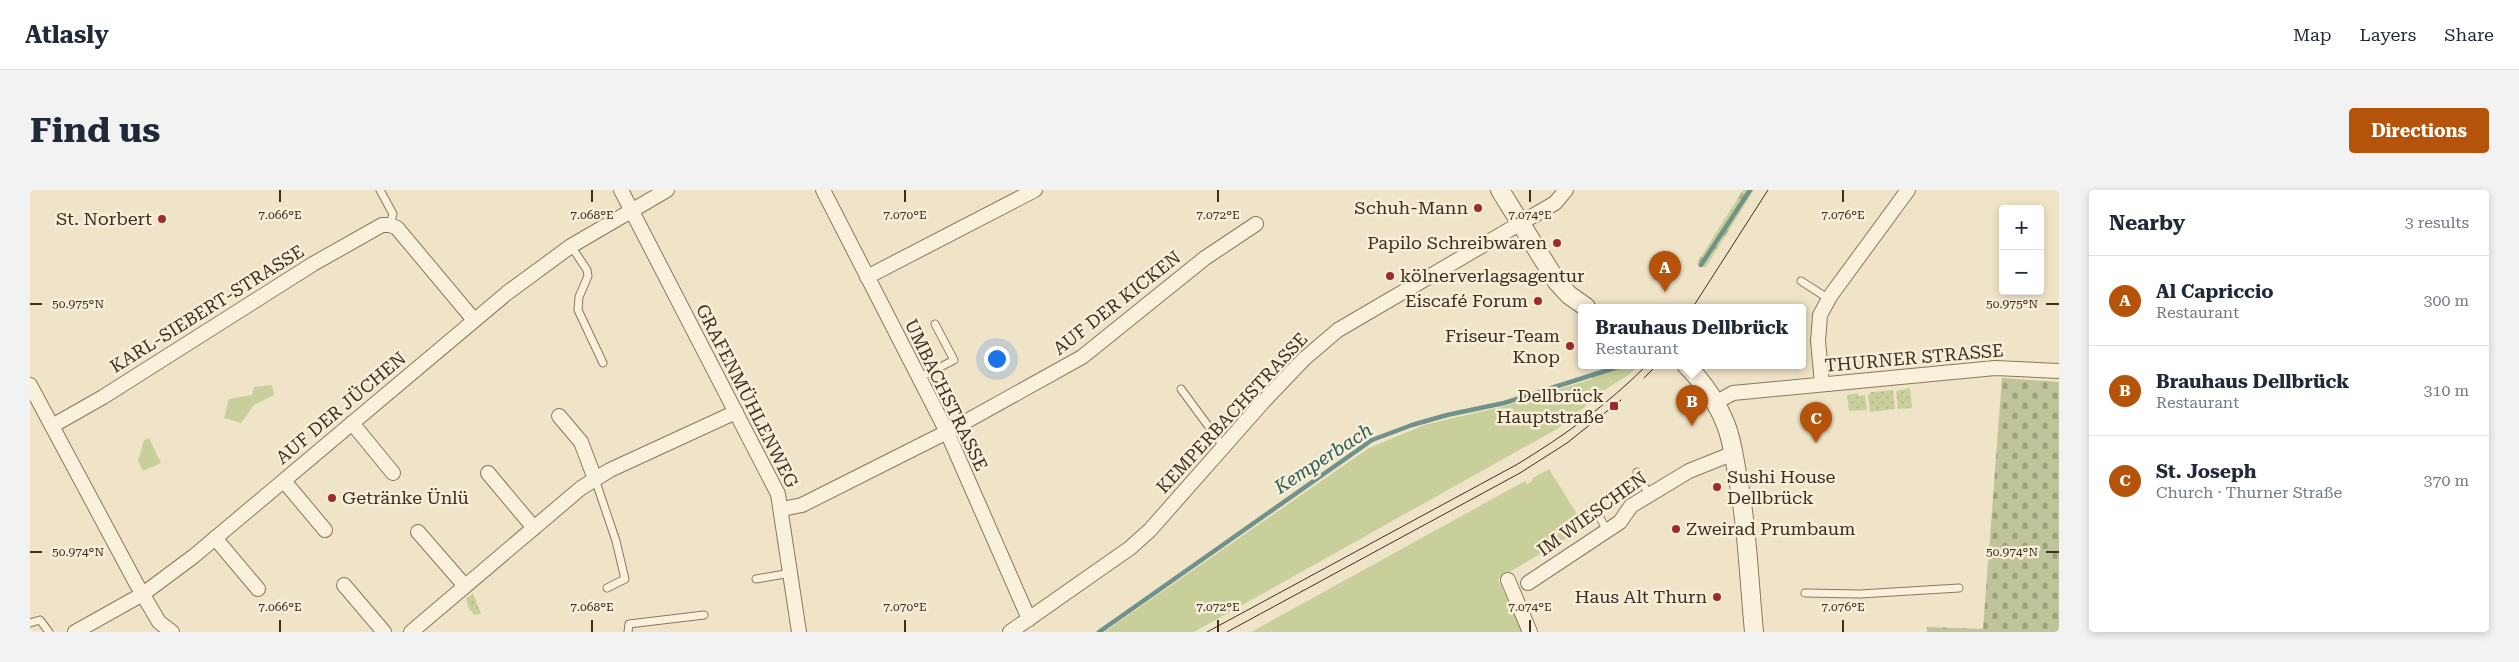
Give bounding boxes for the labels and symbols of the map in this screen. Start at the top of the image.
place label: Schuh-Mann [1354,197,1468,218]
marker: Schuh-Mann [1472,202,1484,214]
place label: St. Norbert [56,208,152,229]
text: 7.066°E [258,208,302,222]
text: 7.068°E [570,208,614,222]
text: 7.070°E [883,208,927,222]
text: 7.072°E [1196,208,1240,222]
text: 7.074°E [1508,208,1552,222]
text: 7.076°E [1821,208,1865,222]
marker: St. Norbert [156,213,168,225]
place label: Papilo Schreibwaren [1367,232,1547,253]
marker: Papilo Schreibwaren [1551,237,1563,249]
street label: KARL-SIEBERT-STRASSE [106,240,308,377]
street label: AUF DER KICKEN [1049,246,1185,359]
pin: A [1649,251,1681,292]
place label: kölnerverlagsagentur [1400,265,1584,286]
marker: kölnerverlagsagentur [1384,270,1396,282]
place label: Eiscafé Forum [1405,290,1528,311]
marker: Eiscafé Forum [1532,295,1544,307]
text: 50.975°N [52,297,104,311]
text: 50.975°N [1986,297,2038,311]
street label: GRAFENMÜHLENWEG [692,300,803,491]
street label: UMBACHSTRASSE [901,316,992,474]
place label: Friseur-Team Knop [1445,325,1560,367]
street label: KEMPERBACHSTRASSE [1152,328,1311,497]
street label: THURNER STRASSE [1824,339,2004,376]
marker: Friseur-Team Knop [1564,340,1576,352]
your location [984,346,1010,372]
street label: AUF DER JÜCHEN [272,347,410,468]
place label: Dellbrück Hauptstraße [1496,385,1604,427]
pin: B [1676,385,1708,426]
marker: Dellbrück Hauptstraße [1608,400,1620,412]
pin: C [1800,402,1832,443]
water label: Kemperbach [1269,418,1377,499]
place label: Sushi House Dellbrück [1727,466,1835,508]
street label: IM WIESCHEN [1533,467,1650,560]
marker: Sushi House Dellbrück [1711,481,1723,493]
place label: Getränke Ünlü [342,487,469,508]
marker: Getränke Ünlü [326,492,338,504]
place label: Zweirad Prumbaum [1686,518,1855,539]
marker: Zweirad Prumbaum [1670,523,1682,535]
text: 50.974°N [52,545,104,559]
text: 50.974°N [1986,545,2038,559]
place label: Haus Alt Thurn [1575,586,1707,607]
marker: Haus Alt Thurn [1711,591,1723,603]
text: 7.066°E [258,600,302,614]
text: 7.068°E [570,600,614,614]
text: 7.070°E [883,600,927,614]
text: 7.072°E [1196,600,1240,614]
text: 7.074°E [1508,600,1552,614]
text: 7.076°E [1821,600,1865,614]

